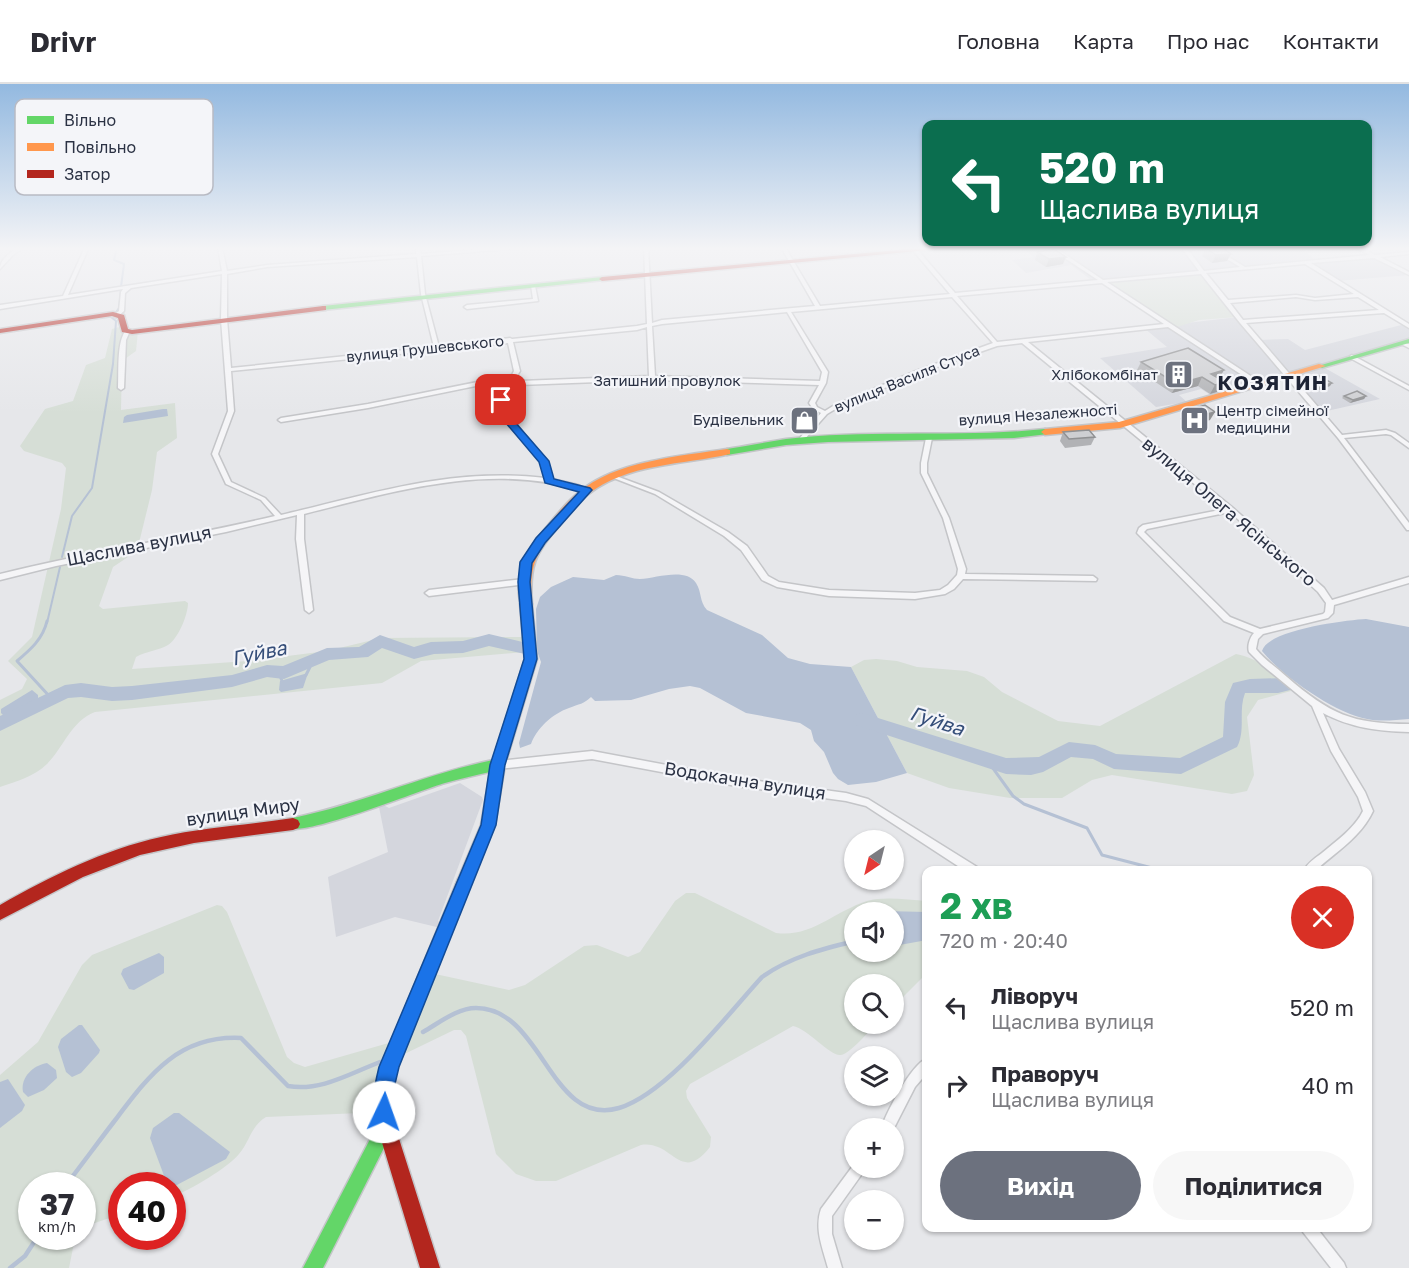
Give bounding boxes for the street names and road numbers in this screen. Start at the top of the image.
street label: вулиця Грушевського [345,331,505,365]
street label: вулиця Василя Стуса [831,341,982,416]
street label: Затишний провулок [593,371,741,389]
street label: вулиця Незалежності [958,399,1118,429]
street label: вулиця Олега Ясінського [1138,432,1321,590]
street label: Щаслива вулиця [65,520,213,570]
street label: Водокачна вулиця [663,756,827,804]
street label: вулиця Миру [185,792,301,830]

